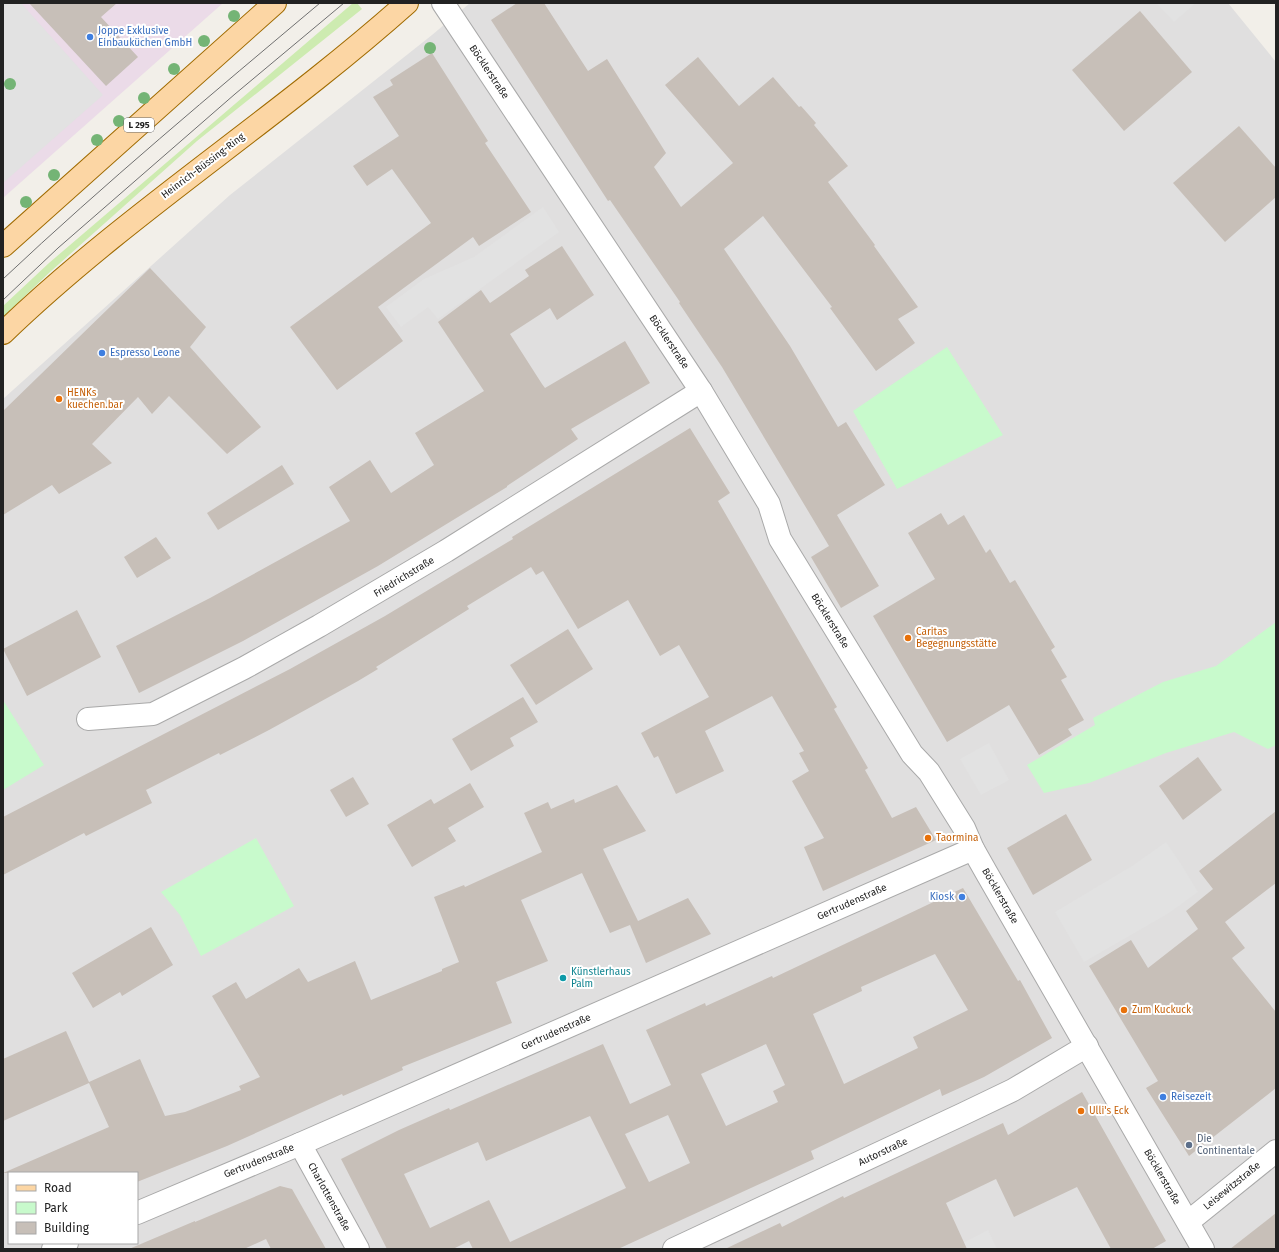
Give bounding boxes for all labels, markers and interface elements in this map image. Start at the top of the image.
place label: Joppe Exklusive Einbauküchen GmbH [98,25,192,49]
marker: Joppe Exklusive Einbauküchen GmbH [85,32,95,42]
street label: Böcklerstraße [467,43,511,101]
road number: L 295 [124,118,154,132]
street label: Heinrich-Büssing-Ring [159,130,248,201]
street label: Böcklerstraße [647,313,691,371]
place label: Espresso Leone [110,347,180,359]
marker: Espresso Leone [97,348,107,358]
place label: HENKs kuechen.bar [67,387,123,411]
marker: HENKs kuechen.bar [54,394,64,404]
street label: Friedrichstraße [372,554,436,600]
street label: Böcklerstraße [808,591,852,651]
place label: Caritas Begegnungsstätte [916,626,997,650]
marker: Caritas Begegnungsstätte [903,633,913,643]
place label: Taormina [936,832,979,844]
marker: Taormina [923,833,933,843]
street label: Böcklerstraße [979,866,1021,926]
street label: Gertrudenstraße [815,881,889,923]
place label: Kiosk [930,891,955,903]
marker: Kiosk [957,892,967,902]
place label: Künstlerhaus Palm [571,966,631,990]
marker: Künstlerhaus Palm [558,973,568,983]
place label: Zum Kuckuck [1132,1004,1192,1016]
marker: Zum Kuckuck [1119,1005,1129,1015]
street label: Gertrudenstraße [519,1011,593,1053]
place label: Reisezeit [1171,1091,1212,1103]
marker: Reisezeit [1158,1092,1168,1102]
place label: Ulli's Eck [1089,1105,1130,1117]
marker: Ulli's Eck [1076,1106,1086,1116]
place label: Die Continentale [1197,1133,1255,1157]
street label: Autorstraße [856,1135,910,1169]
marker: Die Continentale [1184,1140,1194,1150]
street label: Gertrudenstraße [222,1141,296,1181]
street label: Böcklerstraße [1141,1147,1183,1207]
street label: Leisewitzstraße [1201,1159,1263,1213]
street label: Charlottenstraße [305,1161,353,1233]
legend [8,1172,138,1244]
text: Road [44,1181,72,1195]
text: Park [44,1201,68,1215]
text: Building [44,1221,90,1235]

